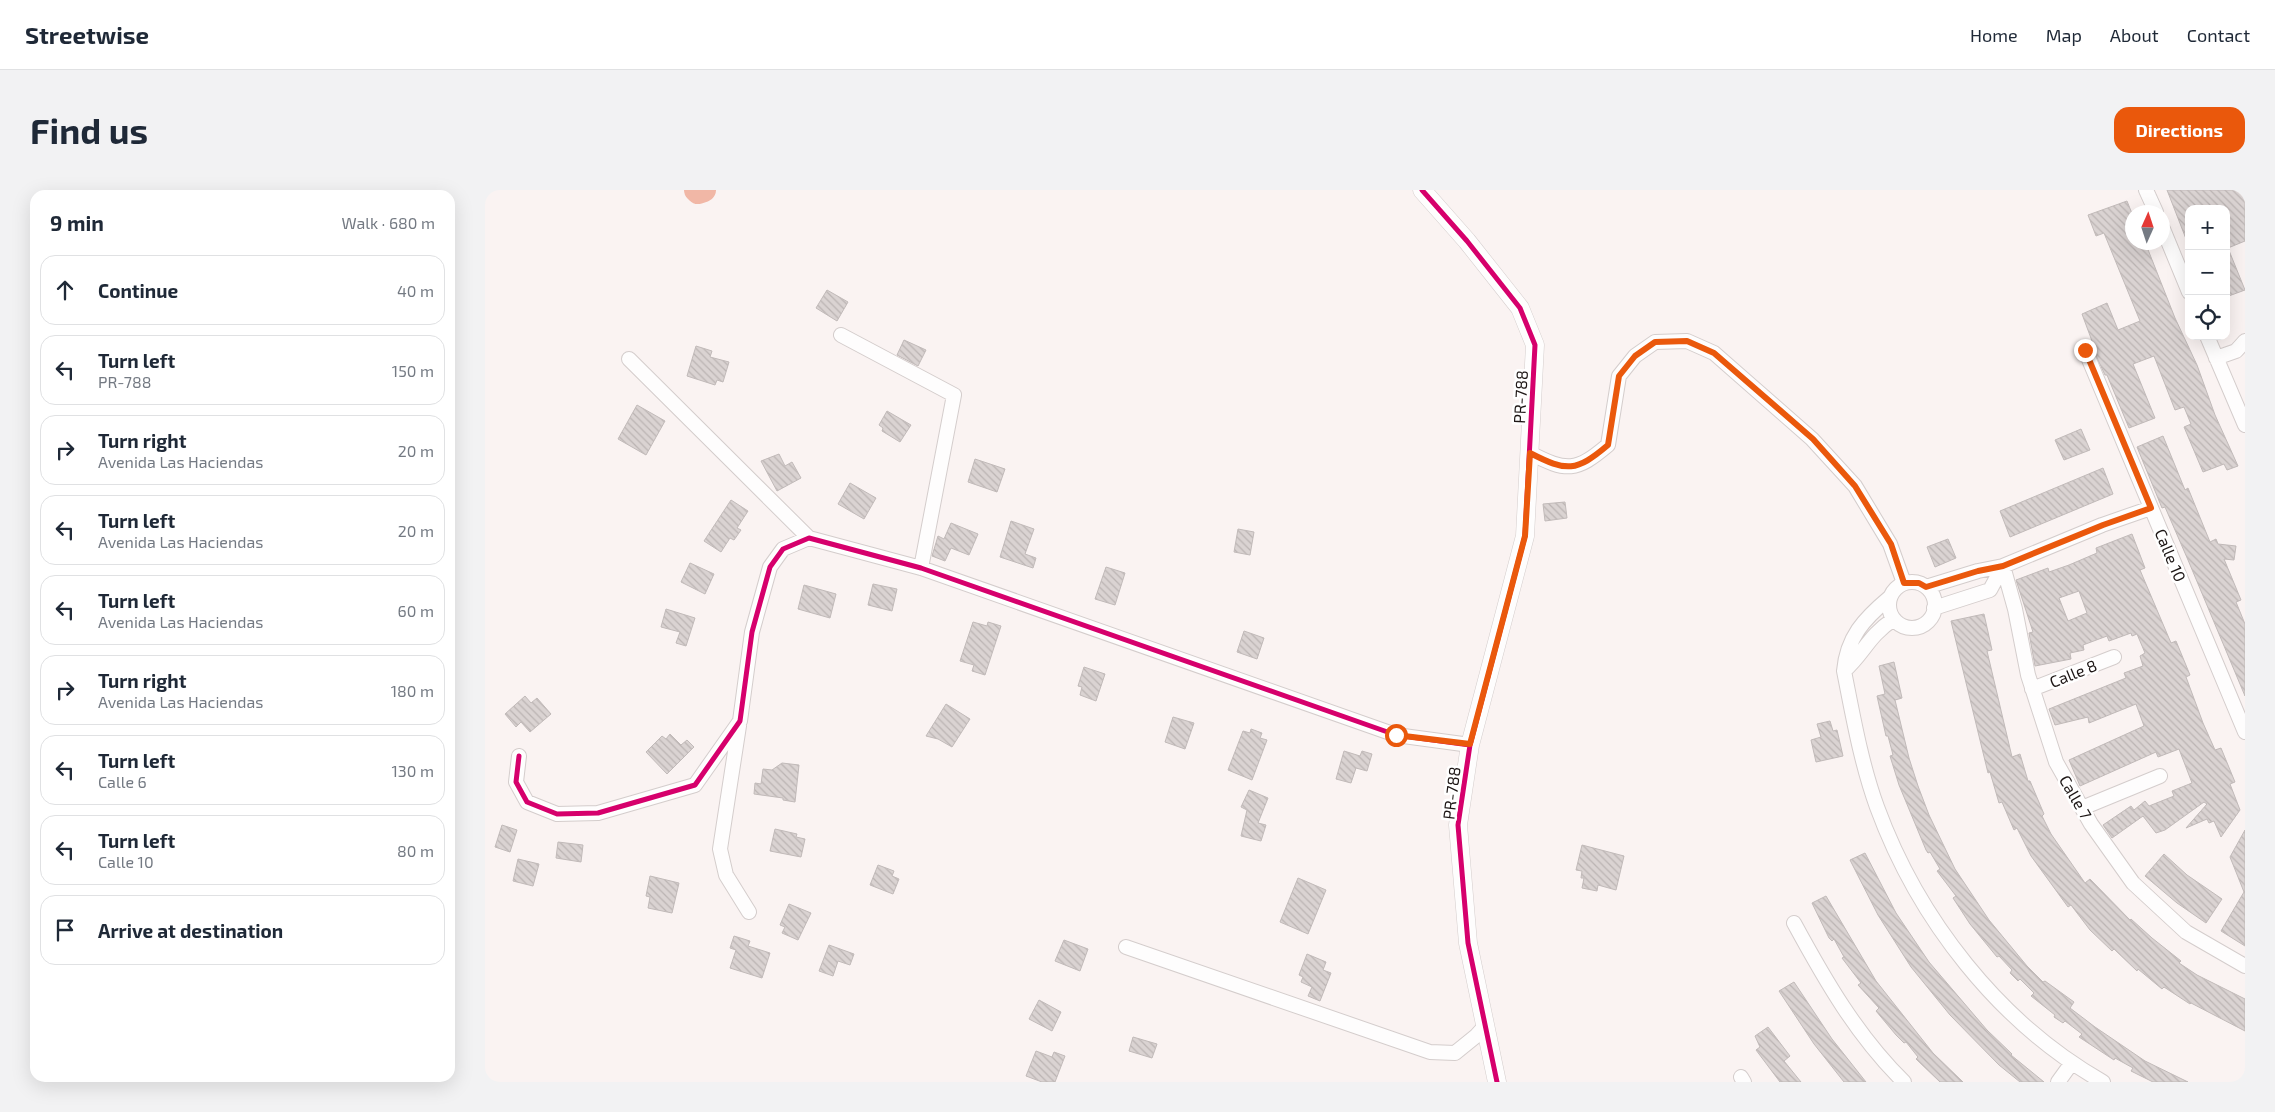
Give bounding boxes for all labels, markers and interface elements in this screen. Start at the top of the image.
text: Streetwise [25,20,149,49]
text: Home [1970,24,2018,46]
text: Map [2046,24,2082,46]
text: About [2110,24,2159,46]
text: Contact [2187,24,2250,46]
button: Directions [2114,107,2245,153]
text: Find us [30,109,148,151]
north arrow [2125,205,2170,250]
map controls [2185,205,2230,340]
button: + [2185,205,2230,250]
text: 9 min [50,210,104,235]
text: Walk · 680 m [341,213,435,232]
button: − [2185,250,2230,295]
icon: ahead [51,276,79,304]
text: Continue [98,279,178,302]
text: 40 m [397,281,434,300]
button: locate [2185,295,2230,340]
route end [2074,339,2097,362]
text: Turn left [98,349,175,372]
icon: left [51,356,79,384]
text: 150 m [392,361,434,380]
street label: PR-788 [1509,370,1531,424]
text: PR-788 [98,372,151,391]
text: Turn right [98,429,186,452]
icon: right [51,436,79,464]
text: 20 m [398,441,434,460]
text: Avenida Las Haciendas [98,452,263,471]
text: Turn left [98,509,175,532]
icon: left [51,516,79,544]
text: 20 m [398,521,434,540]
street label: Calle 10 [2151,526,2191,584]
text: Avenida Las Haciendas [98,532,263,551]
text: Turn left [98,589,175,612]
icon: left [51,596,79,624]
text: 60 m [398,601,434,620]
text: Avenida Las Haciendas [98,612,263,631]
street label: Calle 8 [2047,655,2099,691]
text: Turn right [98,669,186,692]
icon: right [51,676,79,704]
text: 180 m [391,681,434,700]
text: Avenida Las Haciendas [98,692,263,711]
route start [1385,724,1408,747]
text: Turn left [98,749,175,772]
icon: left [51,756,79,784]
text: 130 m [392,761,434,780]
street label: PR-788 [1438,765,1464,821]
text: Calle 6 [98,772,147,791]
street label: Calle 7 [2056,772,2096,822]
text: Turn left [98,829,175,852]
icon: left [51,836,79,864]
text: 80 m [397,841,434,860]
text: Calle 10 [98,852,154,871]
icon: arrive [51,916,79,944]
text: Arrive at destination [98,919,283,942]

